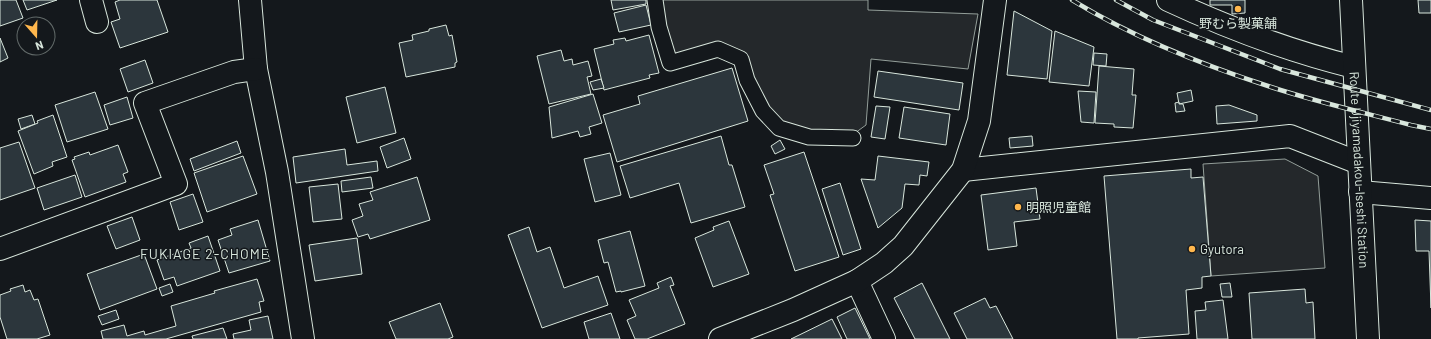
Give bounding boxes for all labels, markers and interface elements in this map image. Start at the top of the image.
marker: 野むら製菓舗 [1233,4,1243,14]
place label: 野むら製菓舗 [1199,15,1277,31]
north arrow [16,16,56,56]
text: N [34,39,45,53]
street label: Route Ujiyamadakou-Iseshi Station [1347,71,1372,269]
place label: 明照児童館 [1026,199,1091,215]
marker: 明照児童館 [1013,202,1023,212]
place label: Gyutora [1200,241,1244,257]
marker: Gyutora [1187,244,1197,254]
district label: FUKIAGE 2-CHOME [140,245,270,262]

